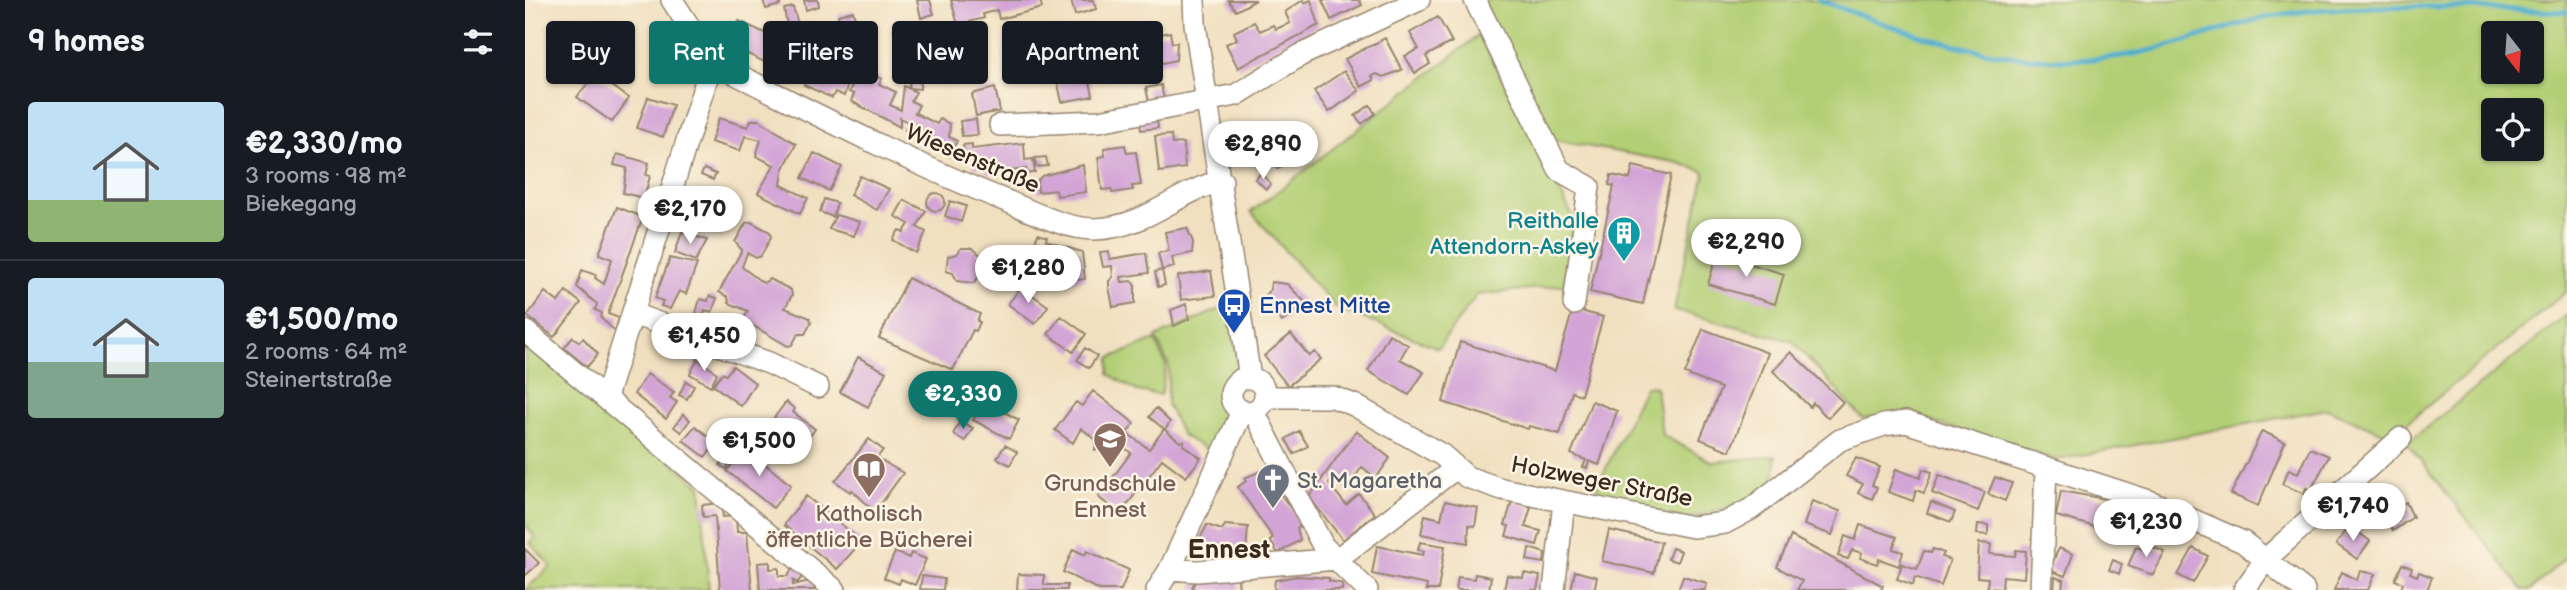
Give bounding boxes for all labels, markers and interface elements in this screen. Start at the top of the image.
chip: Buy [546,21,635,84]
chip: Rent [649,21,749,84]
chip: Filters [763,21,878,84]
chip: New [892,21,988,84]
chip: Apartment [1002,21,1163,84]
north arrow [2481,21,2545,84]
map controls [2481,21,2544,161]
icon: filters [459,23,497,61]
text: 9 homes [28,24,145,60]
button: locate [2481,98,2544,161]
street label: Wiesenstraße [901,118,1044,200]
pin: €2,890 [1206,122,1320,181]
text: €2,330/mo [245,126,403,162]
icon: home [84,130,168,214]
text: €2,890 [1224,130,1302,158]
text: 3 rooms · 98 m² [245,162,407,190]
pin: €2,170 [633,187,747,246]
text: Biekegang [245,190,357,218]
text: €2,170 [654,195,726,223]
place label: Reithalle Attendorn-Askey [1430,207,1600,261]
building icon: Reithalle Attendorn-Askey [1605,214,1643,263]
pin: €2,290 [1689,219,1803,279]
text: €2,290 [1707,228,1785,256]
pin: €1,280 [971,246,1085,305]
text: €1,280 [991,254,1065,282]
bus stop icon: Ennest Mitte [1215,286,1253,335]
place label: Ennest Mitte [1259,292,1391,320]
text: €1,500/mo [245,302,398,338]
icon: home [84,306,168,390]
pin: €1,450 [647,314,761,373]
text: €1,450 [667,322,741,350]
text: 2 rooms · 64 m² [245,338,407,366]
text: Steinertstraße [245,366,392,394]
pin: €2,330 [906,372,1020,431]
text: €2,330 [924,380,1002,408]
pin: €1,500 [702,419,816,478]
school or university icon: Grundschule Ennest [1091,420,1129,469]
text: €1,500 [722,427,796,455]
library icon: Katholisch öffentliche Bücherei [850,450,888,499]
street label: Holzweger Straße [1509,451,1695,513]
church icon: St. Magaretha [1254,461,1292,510]
place label: St. Magaretha [1297,467,1442,495]
place label: Grundschule Ennest [1044,470,1176,524]
pin: €1,740 [2296,484,2410,543]
text: €1,740 [2317,492,2389,520]
place label: Katholisch öffentliche Bücherei [765,500,973,554]
pin: €1,230 [2089,500,2203,559]
text: €1,230 [2109,508,2183,536]
district label: Ennest [1188,535,1270,566]

